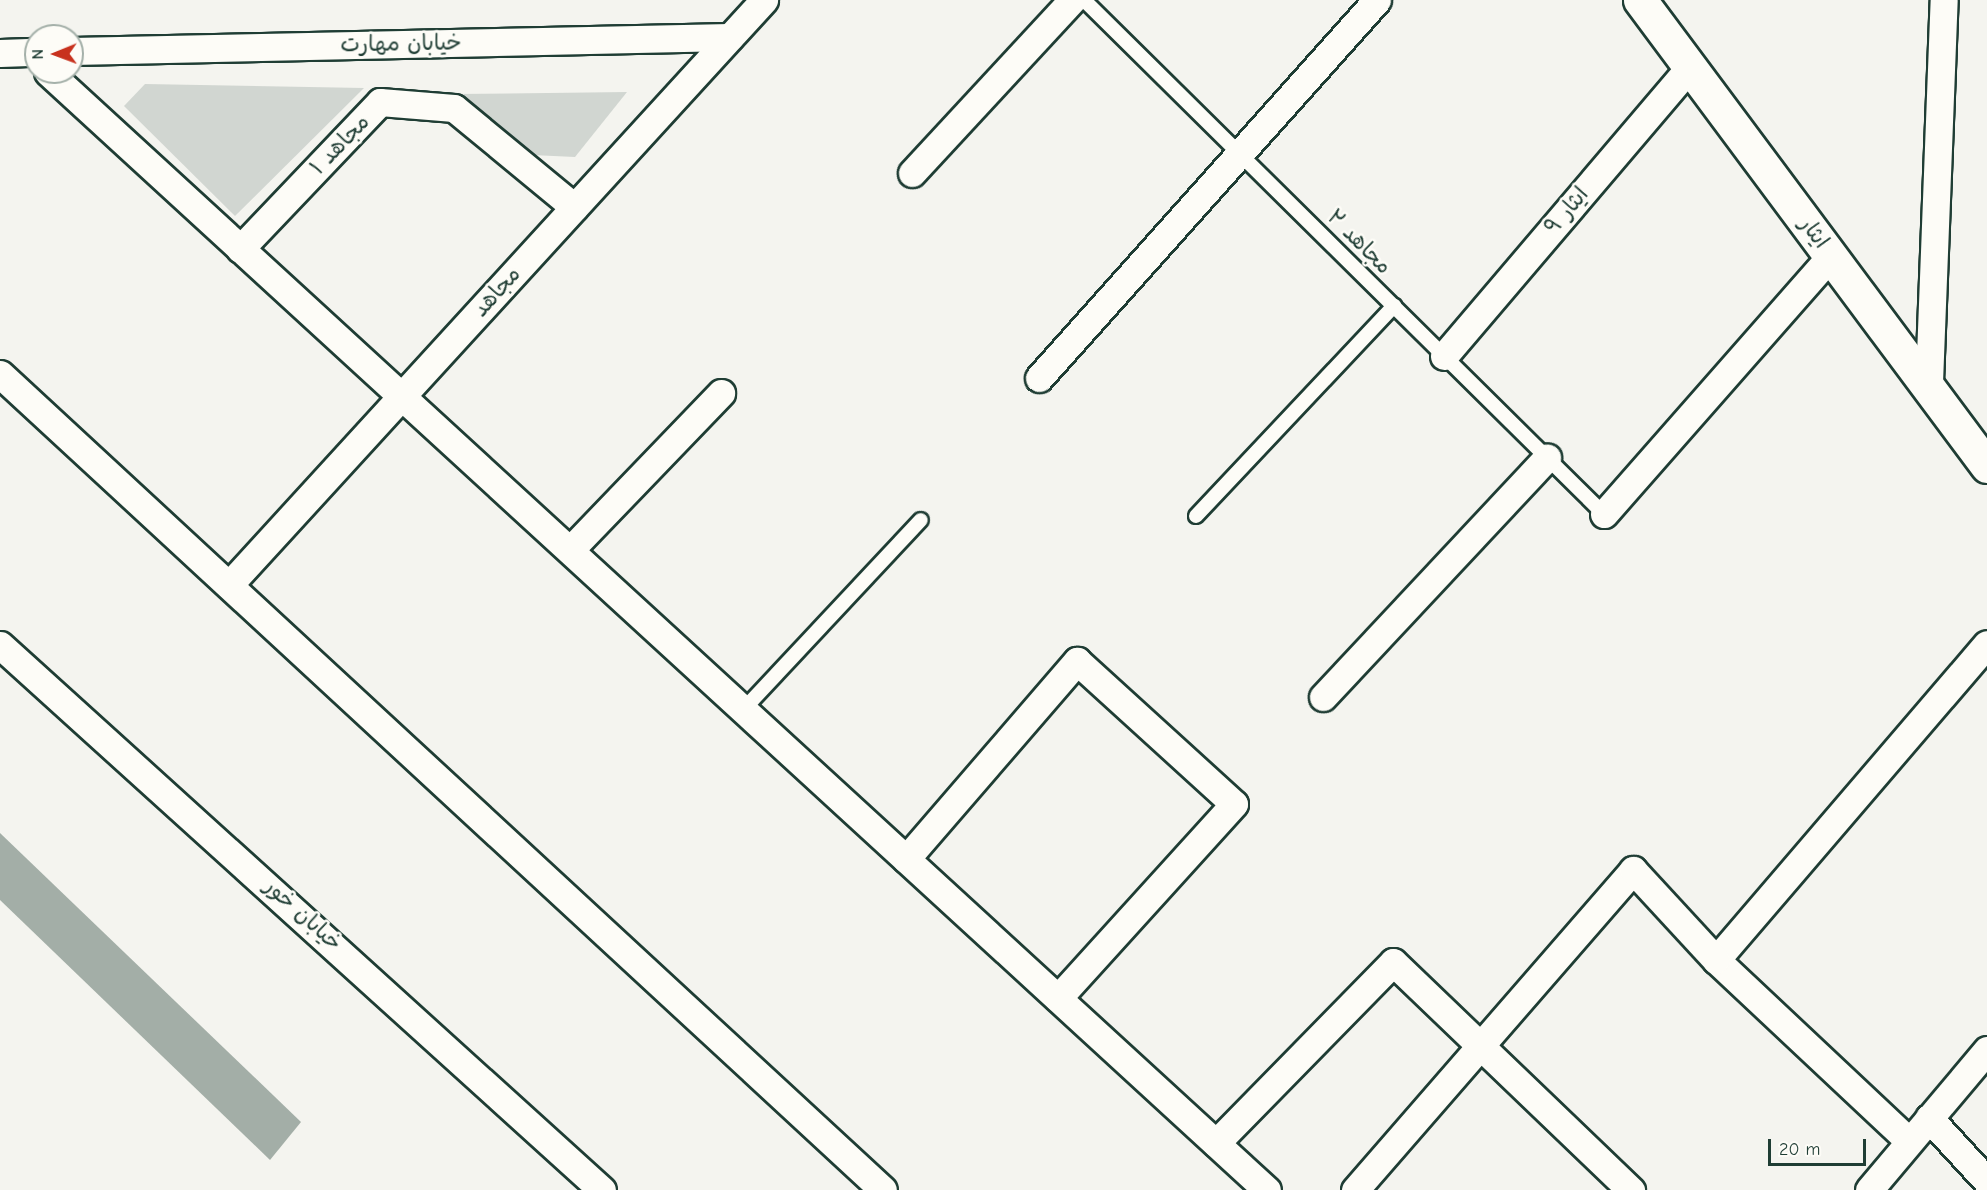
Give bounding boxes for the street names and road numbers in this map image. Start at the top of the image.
street label: خیابان مهارت [340,30,462,58]
street label: مجاهد ۱ [305,109,375,181]
street label: ایثار ۹ [1540,182,1594,240]
street label: مجاهد ۲ [1321,204,1397,280]
street label: ایثار [1794,212,1834,254]
street label: مجاهد [468,261,526,323]
street label: خیابان خور [259,873,347,957]

